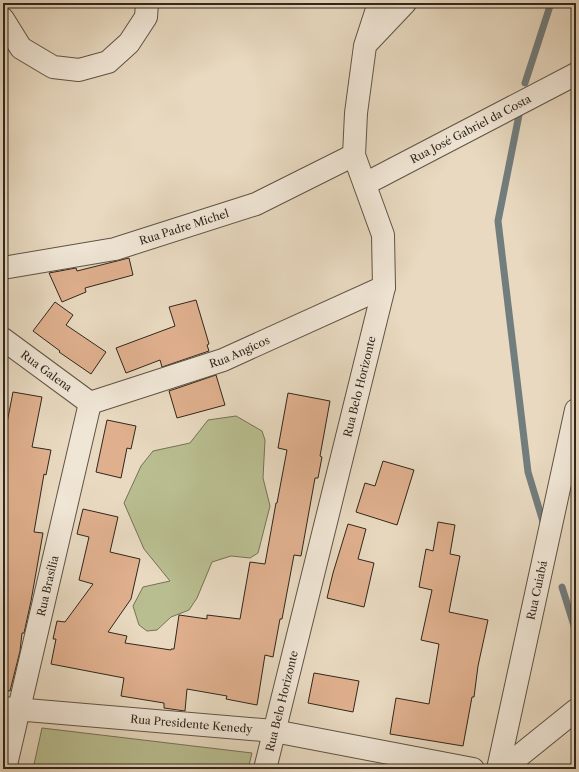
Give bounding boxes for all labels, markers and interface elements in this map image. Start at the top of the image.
street label: Rua José Gabriel da Costa [408,92,534,166]
street label: Rua Padre Michel [137,206,231,248]
street label: Rua Angicos [207,333,272,371]
street label: Rua Belo Horizonte [340,335,379,438]
street label: Rua Galena [18,347,75,395]
street label: Rua Brasília [34,554,61,618]
street label: Rua Cuiabá [524,559,550,621]
street label: Rua Belo Horizonte [263,649,301,753]
street label: Rua Presidente Kenedy [130,712,254,736]

